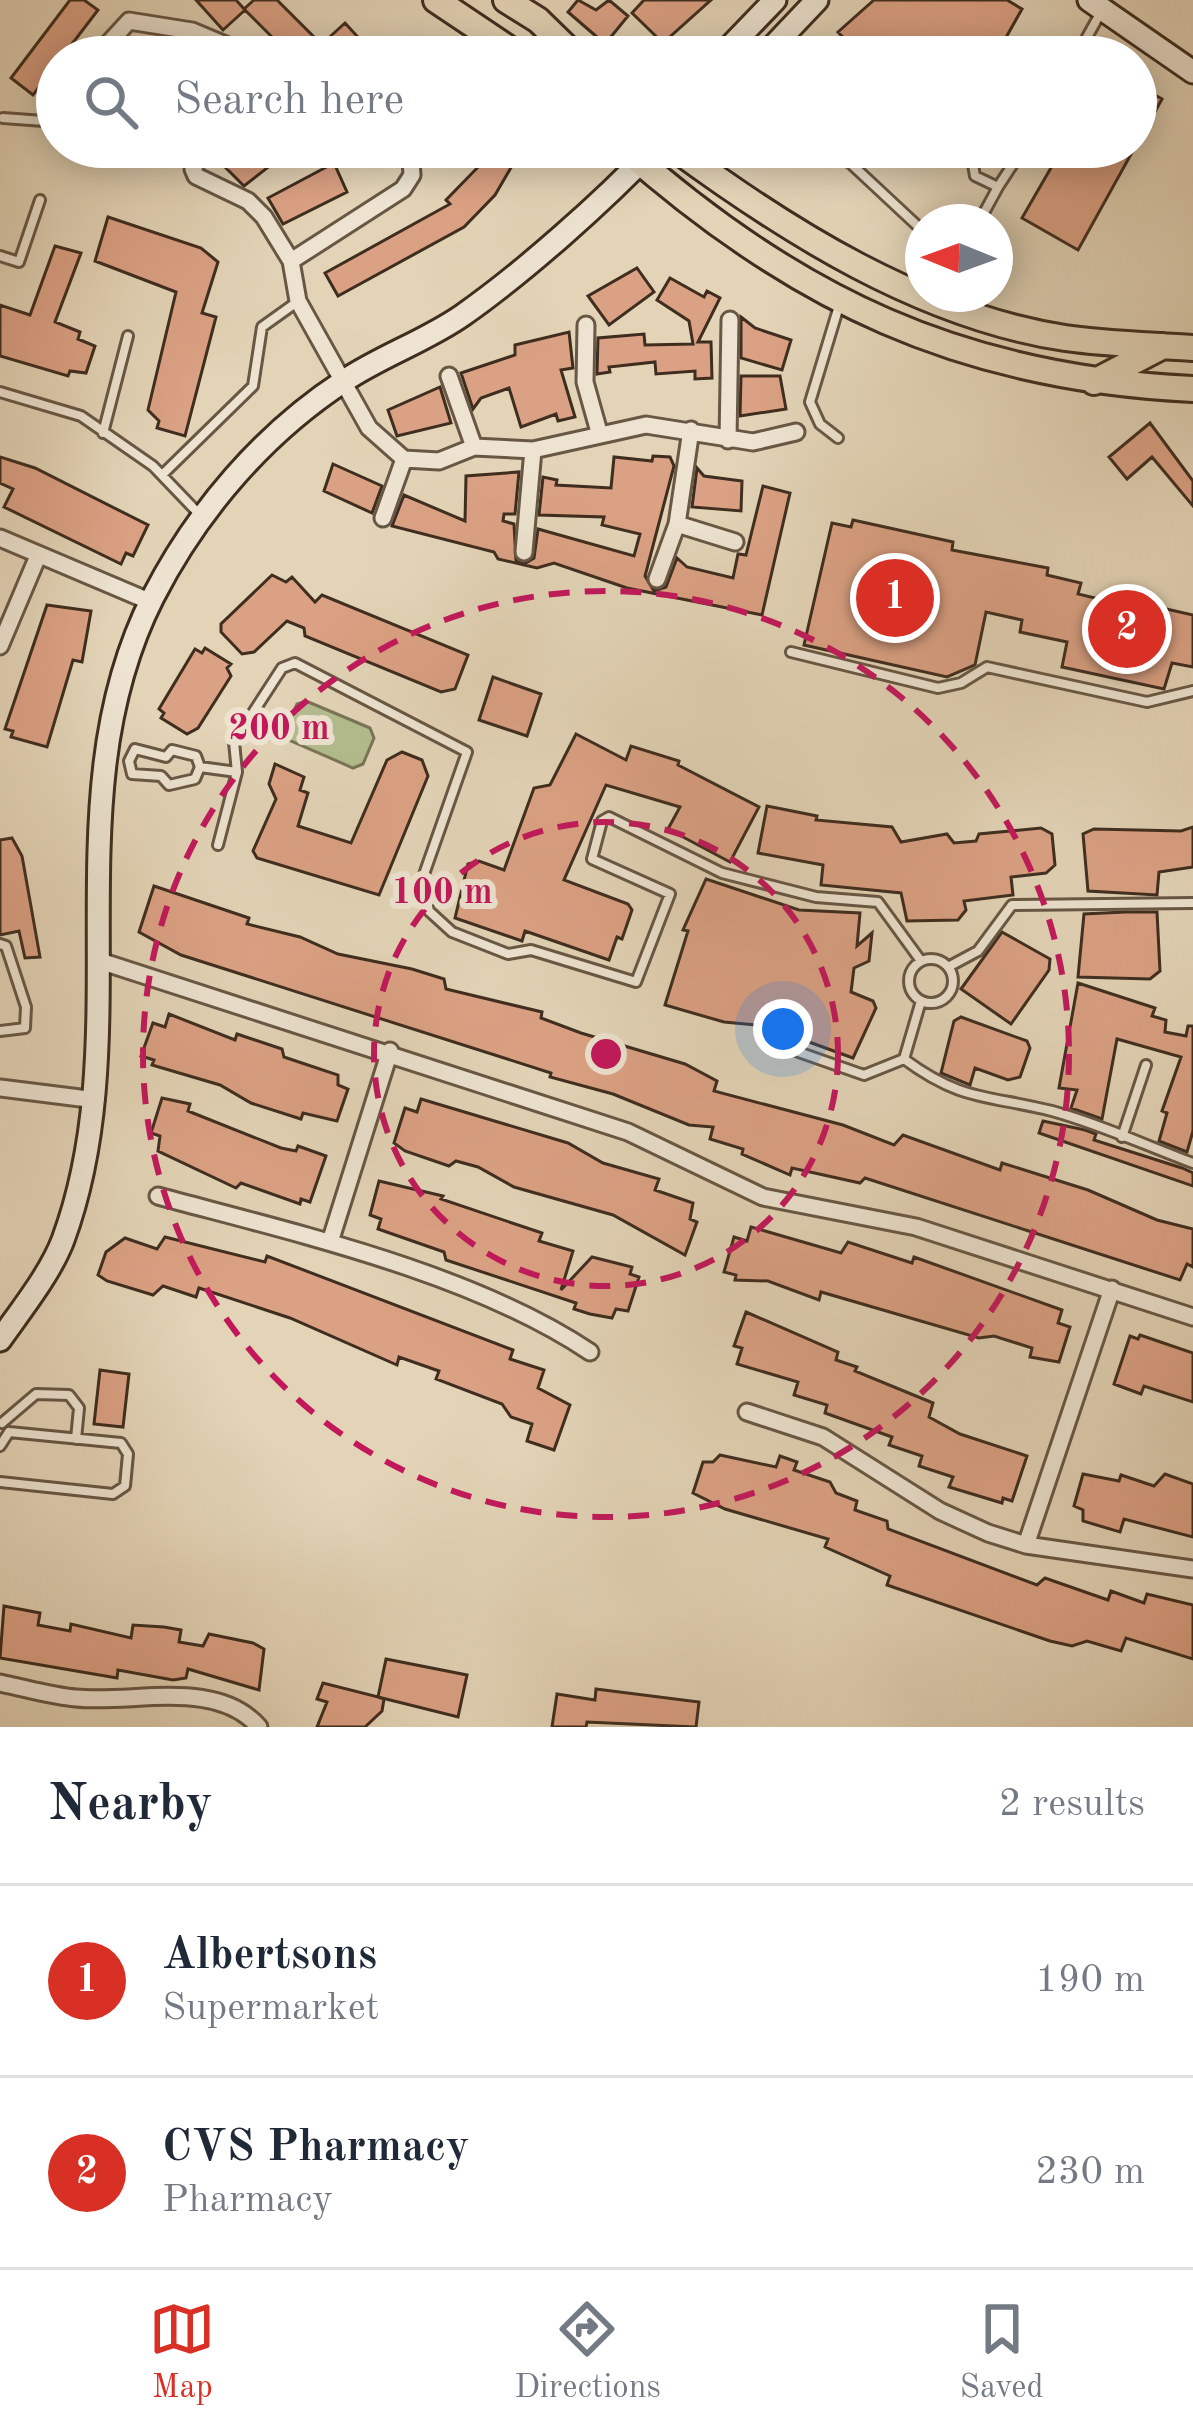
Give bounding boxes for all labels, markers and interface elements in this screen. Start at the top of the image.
search box [36,36,1157,168]
icon: search [78,69,144,135]
text: Search here [174,79,404,124]
north arrow [905,204,1013,312]
pin: 1 [856,553,934,643]
pin: 2 [1088,584,1166,674]
text: 200 m [228,712,330,748]
text: 100 m [391,876,493,912]
your location [753,999,813,1059]
centre of rings [585,1033,627,1075]
text: Nearby [48,1780,213,1831]
text: 2 results [999,1785,1145,1824]
text: Albertsons [162,1934,377,1979]
text: 1 [76,1961,98,2000]
text: 190 m [1035,1961,1145,2000]
text: Supermarket [162,1989,379,2028]
text: CVS Pharmacy [162,2126,470,2171]
text: 2 [76,2153,98,2192]
text: 230 m [1035,2153,1145,2192]
text: Pharmacy [162,2181,333,2220]
tab: Map [149,2296,215,2409]
tab: Directions [514,2296,661,2409]
tab: Saved [960,2296,1044,2409]

